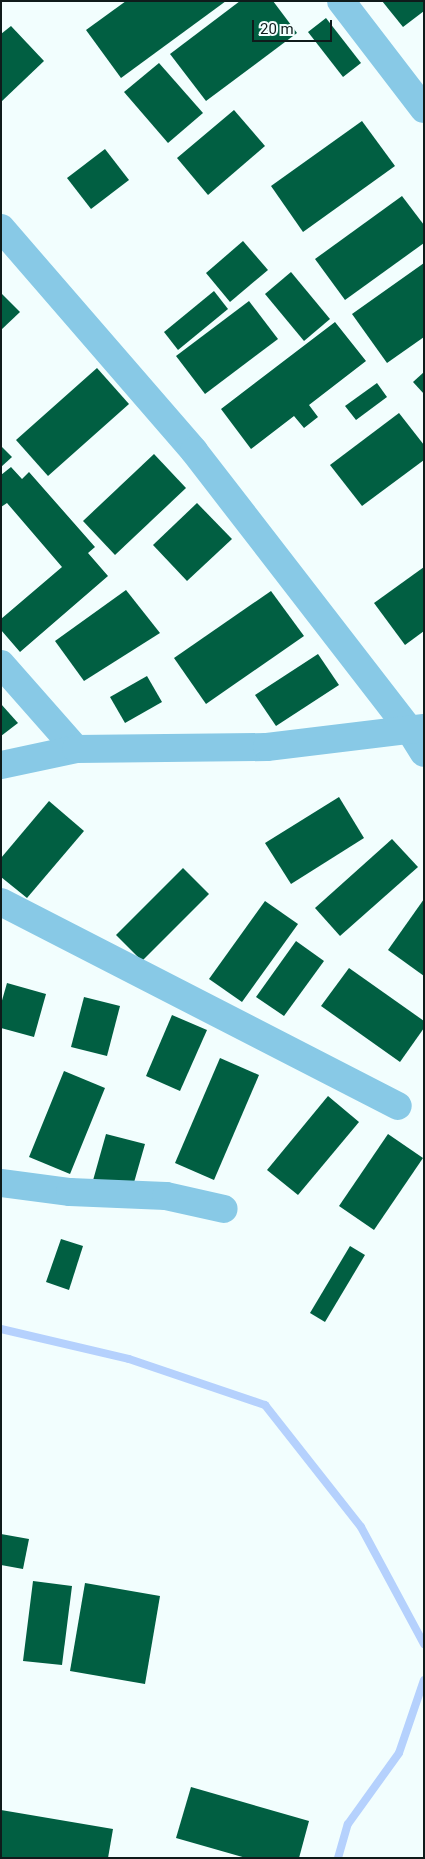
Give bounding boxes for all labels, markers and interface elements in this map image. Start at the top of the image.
scale bar [255,10,335,42]
text: 20 m [260,20,294,38]

